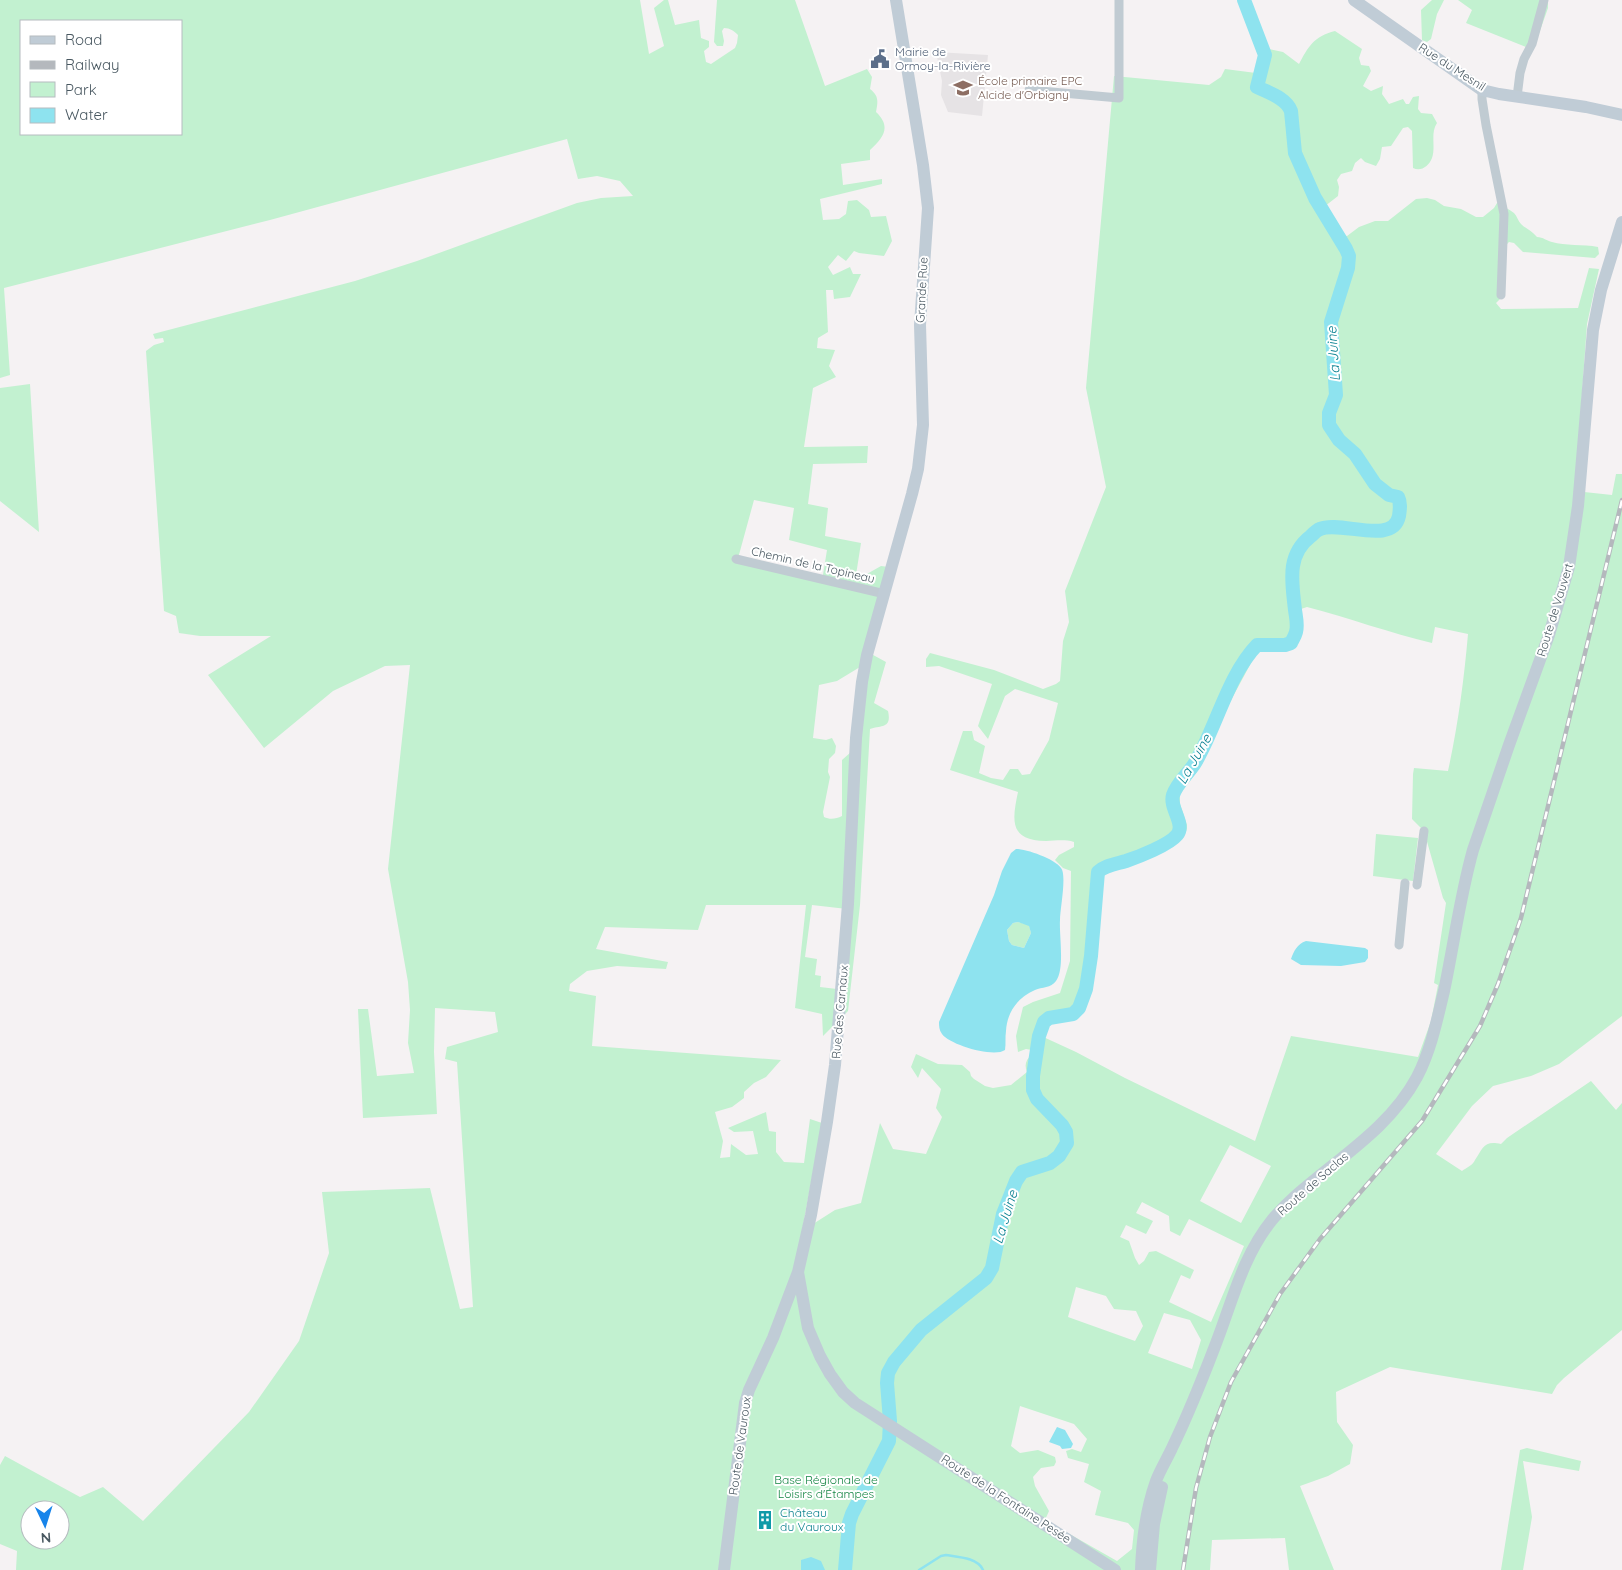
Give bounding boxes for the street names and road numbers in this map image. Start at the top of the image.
street label: Rue du Mesnil [1416,39,1489,94]
street label: Grande Rue [912,256,931,323]
street label: Chemin de la Topineau [750,543,876,586]
street label: Route de Vauvert [1533,561,1576,658]
street label: Rue des Carnaux [828,964,851,1060]
street label: Route de Saclas [1274,1148,1352,1219]
street label: Route de Vauroux [725,1395,754,1496]
street label: Route de la Fontaine Pesée [939,1451,1074,1546]

